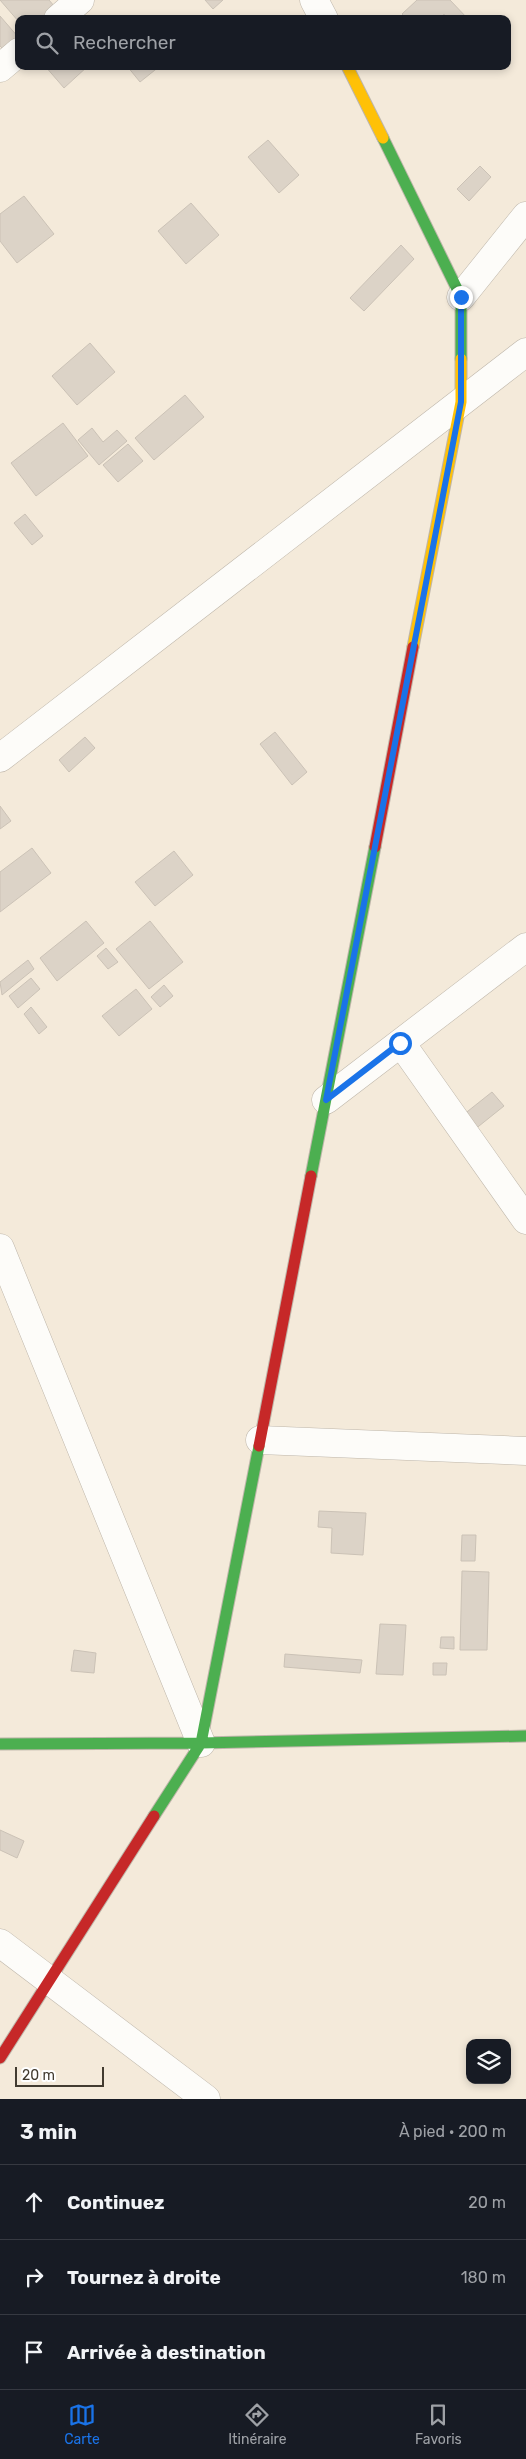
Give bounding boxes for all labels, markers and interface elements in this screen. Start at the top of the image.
search box [15,15,511,70]
icon: search [33,29,61,57]
text: Rechercher [73,31,176,54]
route end [450,286,473,309]
route start [389,1032,412,1055]
map controls [466,2039,511,2084]
button: layers [466,2039,511,2084]
scale bar [15,2064,104,2087]
text: 20 m [22,2067,55,2084]
text: 3 min [20,2119,77,2144]
text: À pied · 200 m [399,2122,506,2141]
icon: ahead [20,2188,48,2216]
text: Continuez [67,2191,165,2214]
text: 20 m [468,2193,506,2212]
icon: right [20,2263,48,2291]
text: Tournez à droite [67,2266,221,2289]
text: 180 m [461,2268,506,2287]
icon: arrive [20,2338,48,2366]
text: Arrivée à destination [67,2341,266,2364]
tab: Carte [64,2401,100,2448]
tab: Itinéraire [228,2401,287,2448]
tab: Favoris [415,2401,462,2448]

